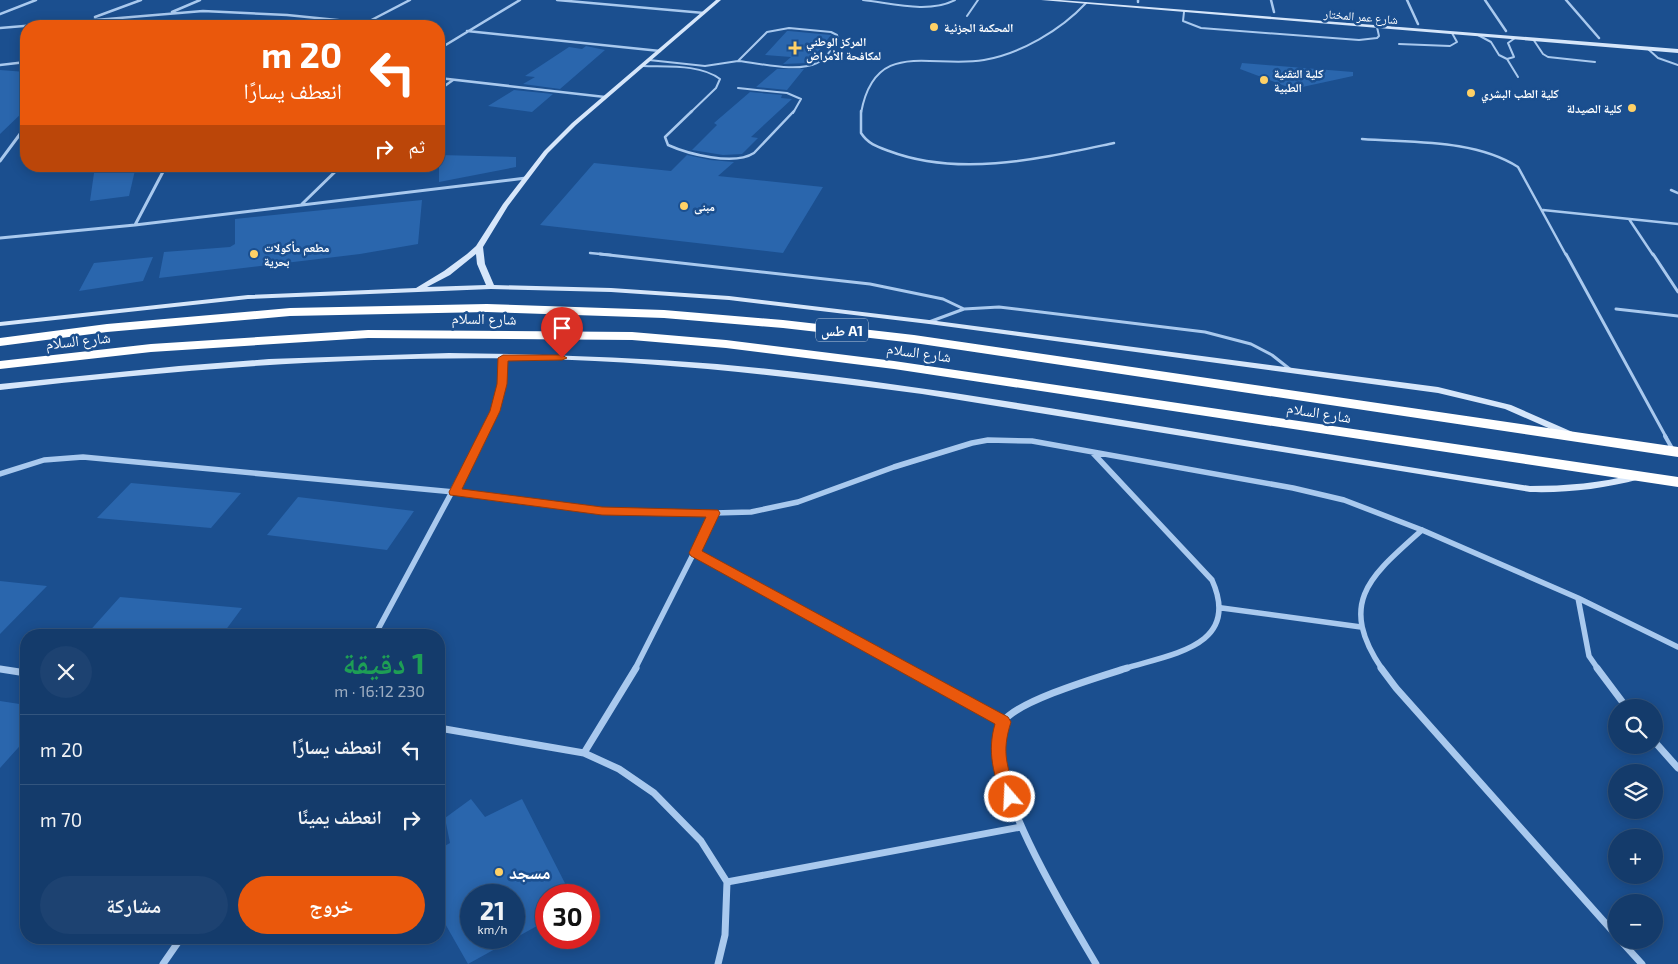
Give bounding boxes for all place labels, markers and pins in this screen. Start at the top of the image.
place label: المحكمة الجزئية [944,20,1013,35]
marker: المحكمة الجزئية [928,21,940,33]
place label: المركز الوطني لمكافحة الأمراض [806,34,881,64]
marker: المركز الوطني لمكافحة الأمراض [788,41,802,55]
place label: كلية التقنية الطبية [1274,66,1324,95]
marker: كلية التقنية الطبية [1258,74,1270,86]
place label: كلية الطب البشري [1481,86,1560,104]
marker: كلية الطب البشري [1465,87,1477,99]
place label: كلية الصيدلة [1567,101,1623,116]
marker: كلية الصيدلة [1626,102,1638,114]
place label: مبنى [694,199,715,215]
marker: مبنى [678,200,690,212]
place label: مطعم مأكولات بحرية [264,240,330,269]
marker: مطعم مأكولات بحرية [248,248,260,260]
pin [541,307,583,358]
place label: مسجد [509,861,551,883]
marker: مسجد [493,866,505,878]

